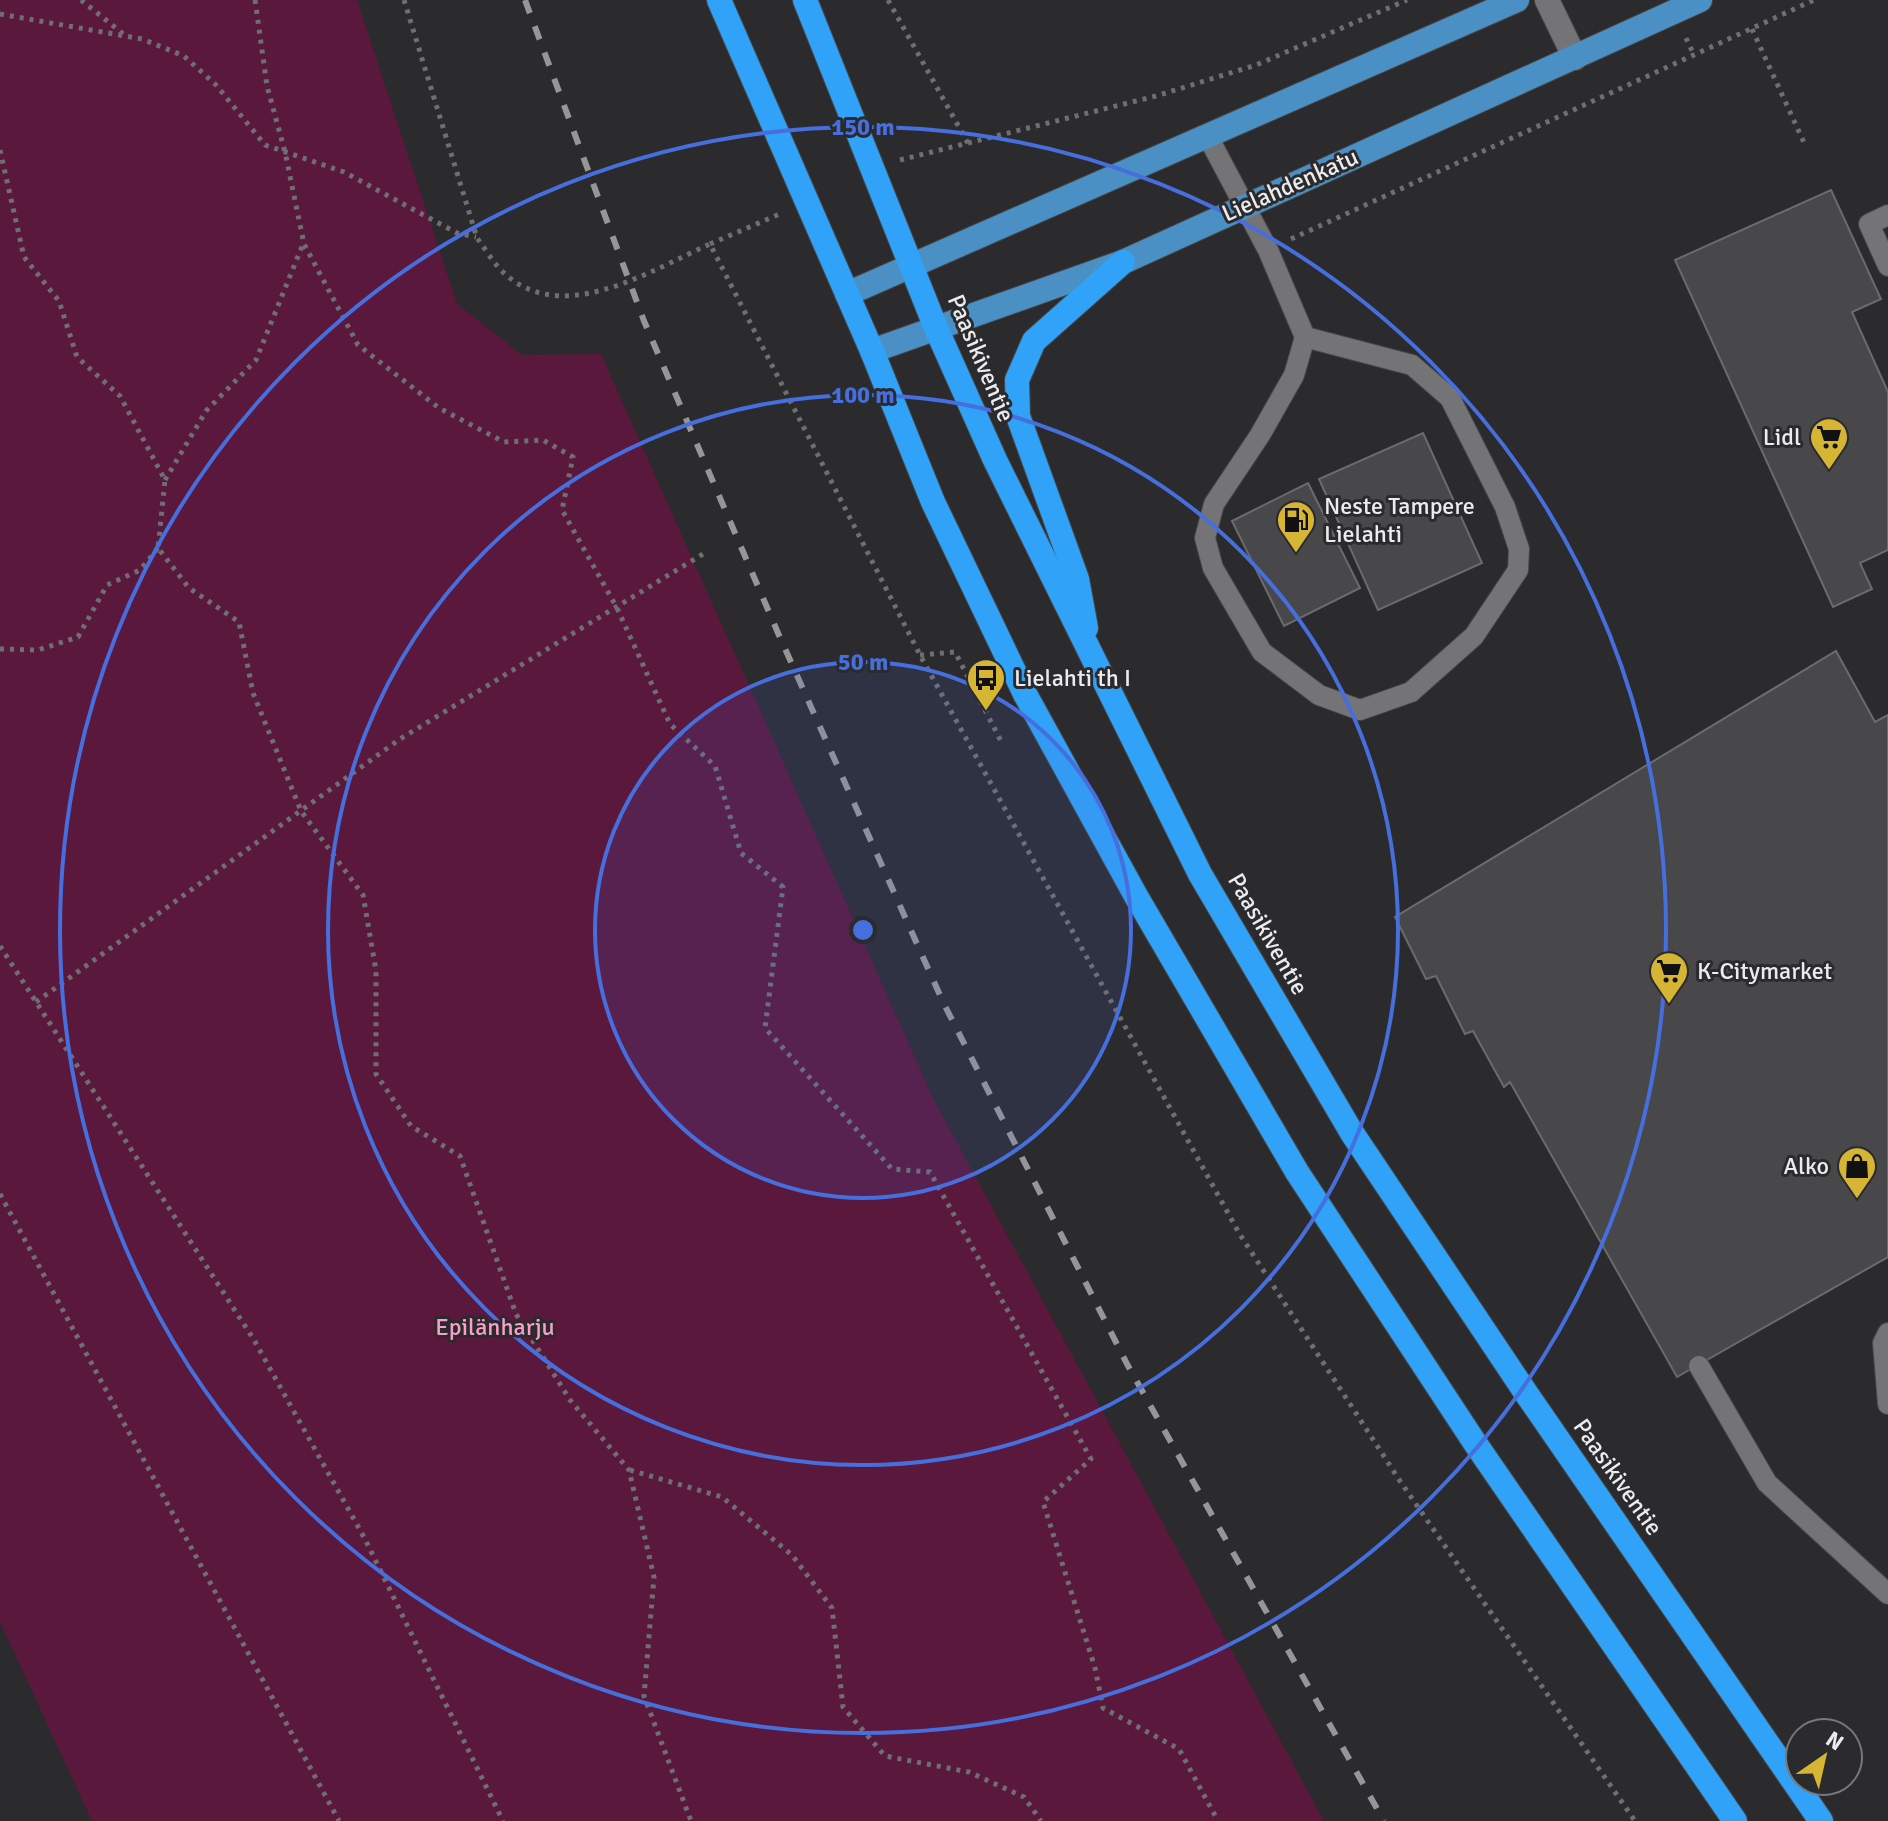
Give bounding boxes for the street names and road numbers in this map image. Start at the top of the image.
street label: Lielahdenkatu [1217,142,1363,228]
street label: Paasikiventie [941,290,1021,426]
street label: Paasikiventie [1221,868,1315,1000]
street label: Paasikiventie [1567,1413,1669,1541]

